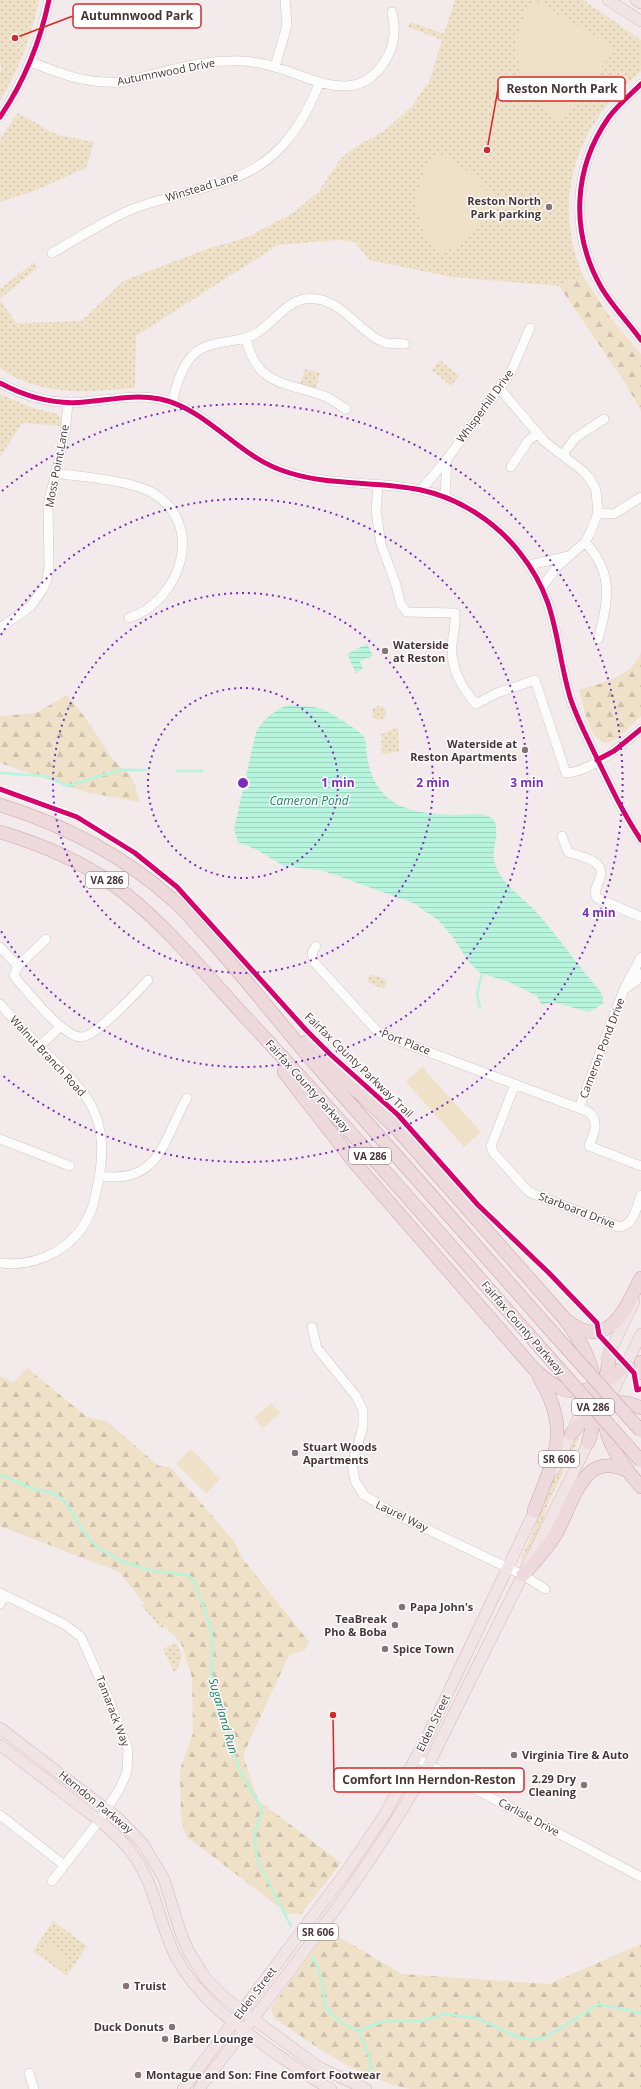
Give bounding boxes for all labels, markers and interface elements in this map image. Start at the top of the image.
callout: Autumnwood Park [73,4,201,28]
text: Autumnwood Park [81,7,194,24]
street label: Autumnwood Drive [116,55,216,88]
callout: Reston North Park [498,77,625,101]
text: Reston North Park [506,80,618,97]
street label: Winstead Lane [164,168,240,205]
place label: Reston North Park parking [467,193,542,221]
marker: Reston North Park parking [544,202,554,212]
street label: Whisperhill Drive [453,366,516,445]
street label: Moss Point Lane [41,423,72,509]
place label: Waterside at Reston [393,637,449,665]
marker: Waterside at Reston [380,646,390,656]
place label: Waterside at Reston Apartments [410,736,518,764]
marker: Waterside at Reston Apartments [520,745,530,755]
text: 1 min [321,774,355,791]
text: 2 min [416,774,450,791]
text: 3 min [510,774,544,791]
centre of rings [236,776,250,790]
water label: Cameron Pond [269,792,350,809]
road number: VA 286 [86,872,128,888]
text: 4 min [582,904,616,921]
street label: Cameron Pond Drive [575,995,628,1100]
street label: Fairfax County Parkway Trail [302,1010,416,1120]
street label: Walnut Branch Road [7,1012,90,1099]
street label: Port Place [379,1025,433,1058]
street label: Fairfax County Parkway [263,1037,353,1135]
road number: VA 286 [349,1148,391,1164]
street label: Starboard Drive [537,1188,618,1231]
street label: Fairfax County Parkway [478,1277,569,1378]
road number: VA 286 [572,1399,614,1415]
place label: Stuart Woods Apartments [303,1439,378,1467]
marker: Stuart Woods Apartments [290,1448,300,1458]
road number: SR 606 [539,1451,579,1467]
street label: Laurel Way [373,1496,431,1535]
place label: Papa John's [410,1599,474,1614]
marker: Papa John's [397,1602,407,1612]
place label: TeaBreak Pho & Boba [324,1611,387,1639]
marker: TeaBreak Pho & Boba [390,1620,400,1630]
place label: Spice Town [393,1641,454,1656]
marker: Spice Town [380,1644,390,1654]
street label: Tamarack Way [93,1673,134,1749]
water label: Sugarland Run [205,1676,242,1756]
street label: Elden Street [412,1692,453,1754]
place label: Virginia Tire & Auto [522,1747,629,1762]
marker: Virginia Tire & Auto [509,1750,519,1760]
street label: Herndon Parkway [56,1767,137,1837]
callout: Comfort Inn Herndon-Reston [334,1768,524,1792]
text: Comfort Inn Herndon-Reston [342,1771,516,1788]
place label: 2.29 Dry Cleaning [528,1771,577,1799]
marker: 2.29 Dry Cleaning [579,1780,589,1790]
street label: Carlisle Drive [496,1794,562,1839]
road number: SR 606 [298,1924,338,1940]
street label: Elden Street [230,1963,279,2022]
place label: Truist [134,1978,166,1993]
marker: Truist [121,1981,131,1991]
place label: Duck Donuts [94,2019,165,2034]
marker: Duck Donuts [167,2022,177,2032]
place label: Barber Lounge [173,2031,254,2046]
marker: Barber Lounge [160,2034,170,2044]
place label: Montague and Son: Fine Comfort Footwear [146,2067,381,2082]
marker: Montague and Son: Fine Comfort Footwear [133,2070,143,2080]

